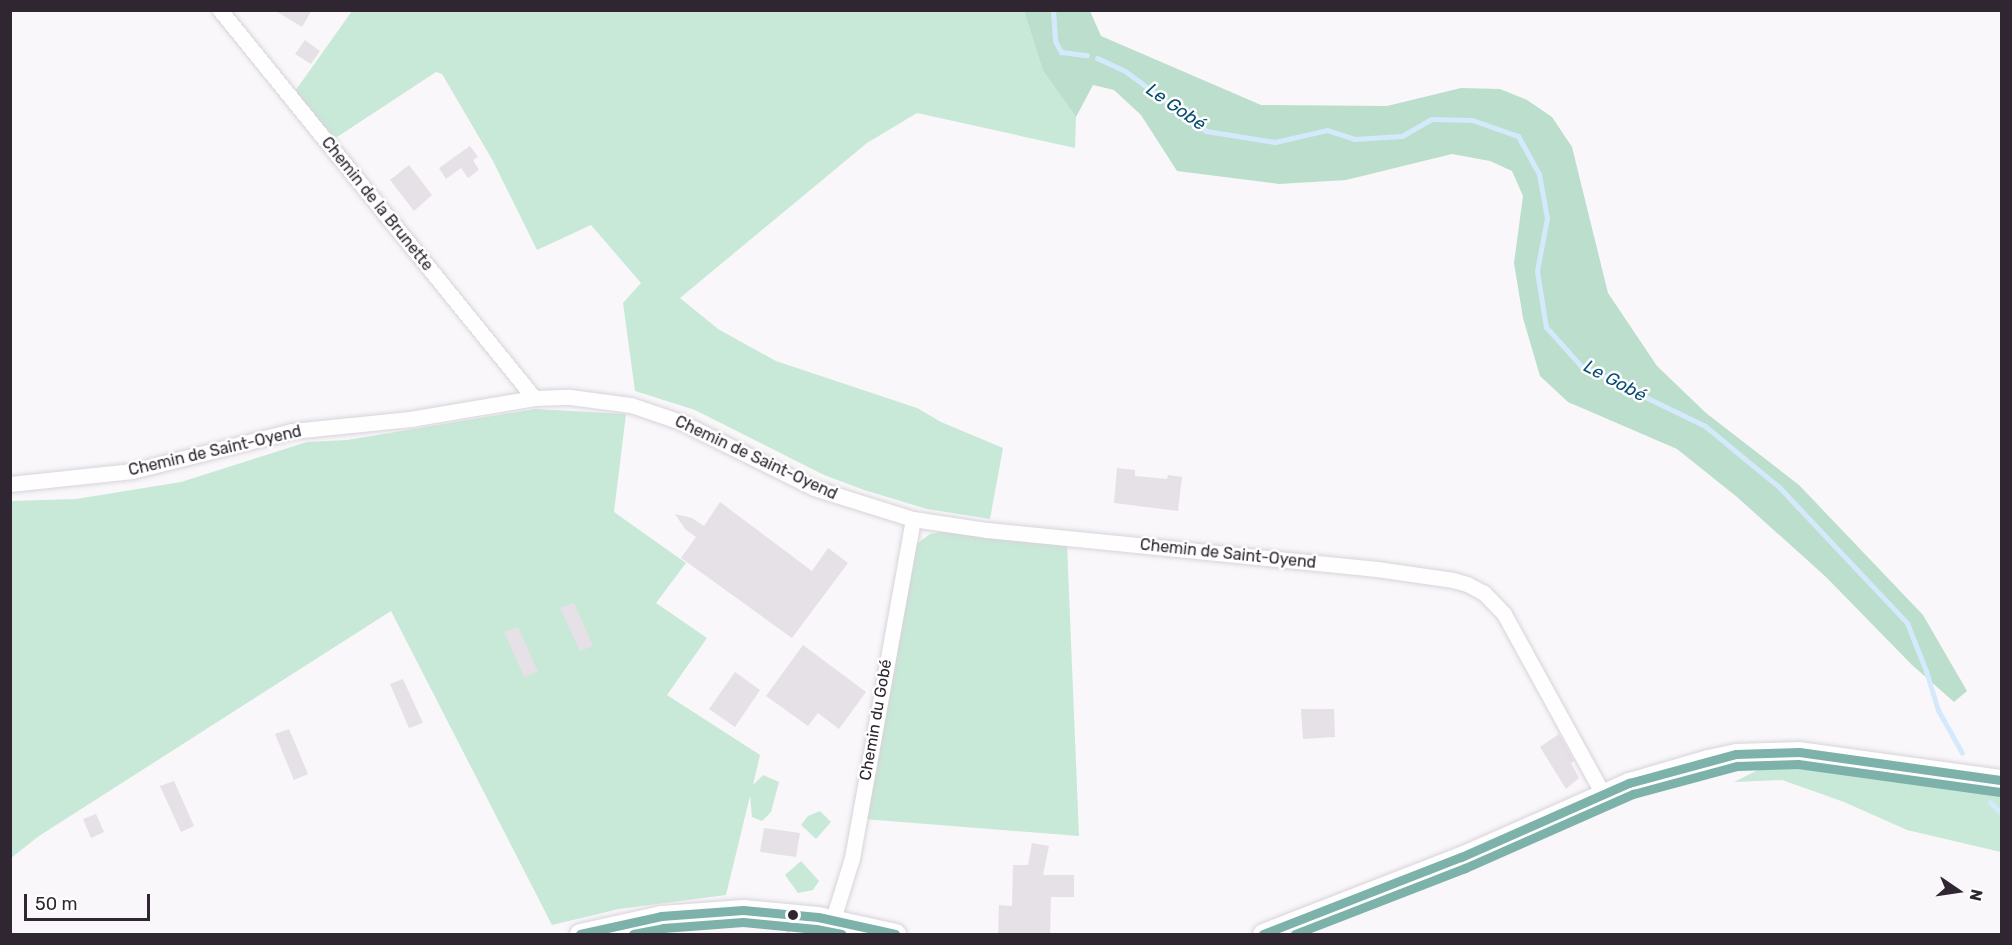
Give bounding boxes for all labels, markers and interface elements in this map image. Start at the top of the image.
water label: Le Gobé [1142,79,1210,135]
street label: Chemin de la Brunette [317,133,437,275]
water label: Le Gobé [1580,356,1650,406]
street label: Chemin de Saint-Oyend [672,412,840,504]
street label: Chemin de Saint-Oyend [127,422,303,480]
street label: Chemin de Saint-Oyend [1139,535,1317,573]
street label: Chemin du Gobé [856,658,896,782]
north arrow [1928,861,1988,921]
scale bar [27,882,153,920]
text: N [1965,887,1987,903]
text: 50 m [35,893,78,915]
unlabelled marker [787,909,799,921]

